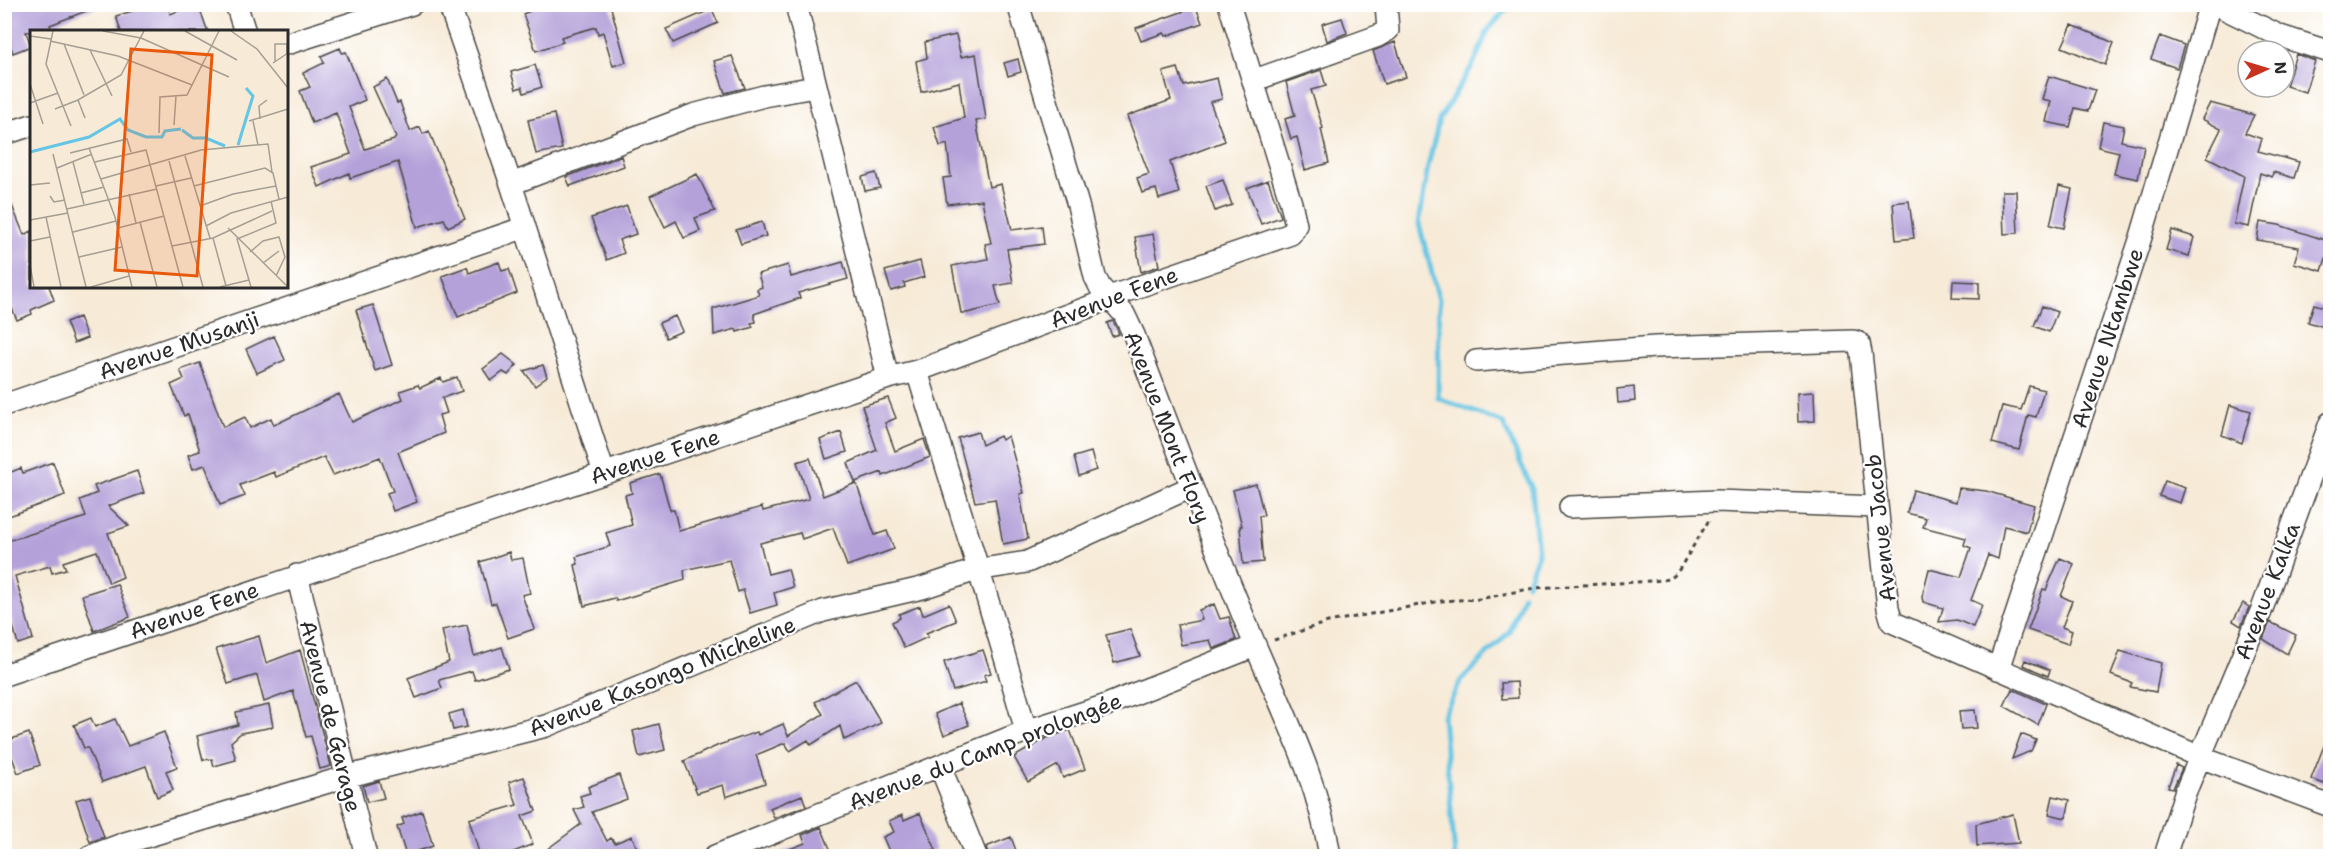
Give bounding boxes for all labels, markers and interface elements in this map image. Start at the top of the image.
inset map [30,30,288,288]
north arrow [2236,39,2296,99]
text: N [2270,61,2291,75]
street label: Avenue Ntambwe [2065,244,2150,432]
street label: Avenue Fene [1046,260,1182,335]
street label: Avenue Musanji [95,304,263,387]
street label: Avenue Mont Flory [1118,327,1218,527]
street label: Avenue Fene [587,422,724,491]
street label: Avenue Jacob [1858,453,1903,603]
street label: Avenue Kalka [2228,518,2307,664]
street label: Avenue Fene [126,575,262,646]
street label: Avenue Kasongo Micheline [525,610,800,743]
street label: Avenue de Garage [293,617,368,815]
street label: Avenue du Camp prolongée [845,686,1126,817]

